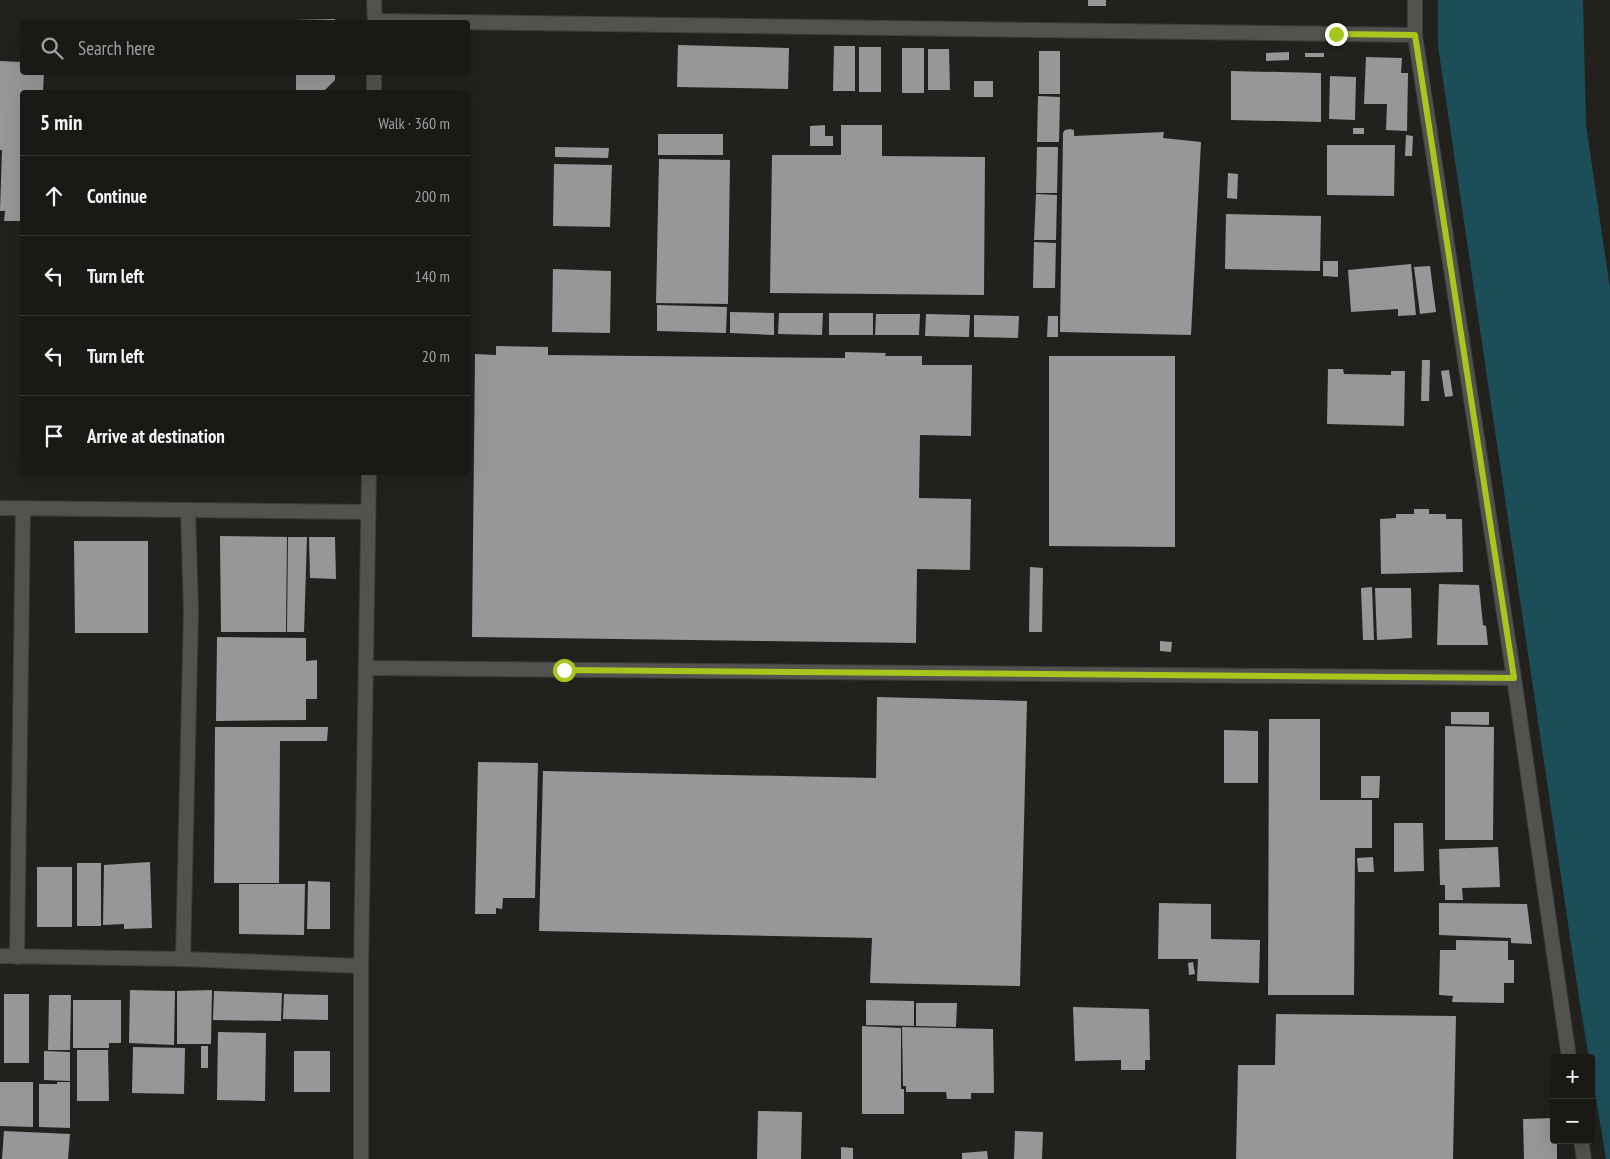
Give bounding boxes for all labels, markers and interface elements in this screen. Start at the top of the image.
search box [20,20,470,75]
route end [1325,23,1348,46]
icon: search [38,34,66,62]
text: Search here [78,36,155,60]
text: 5 min [40,109,82,136]
text: Walk · 360 m [378,113,450,133]
icon: ahead [40,182,68,210]
text: Continue [87,184,147,208]
text: 200 m [415,186,450,206]
icon: left [40,262,68,290]
text: Turn left [87,264,144,288]
text: 140 m [415,266,450,286]
icon: left [40,342,68,370]
text: Turn left [87,344,144,368]
text: 20 m [422,346,450,366]
icon: arrive [40,422,68,450]
text: Arrive at destination [87,424,225,448]
route start [553,659,576,682]
map controls [1550,1054,1595,1144]
button: + [1550,1054,1595,1099]
button: − [1550,1099,1595,1144]

